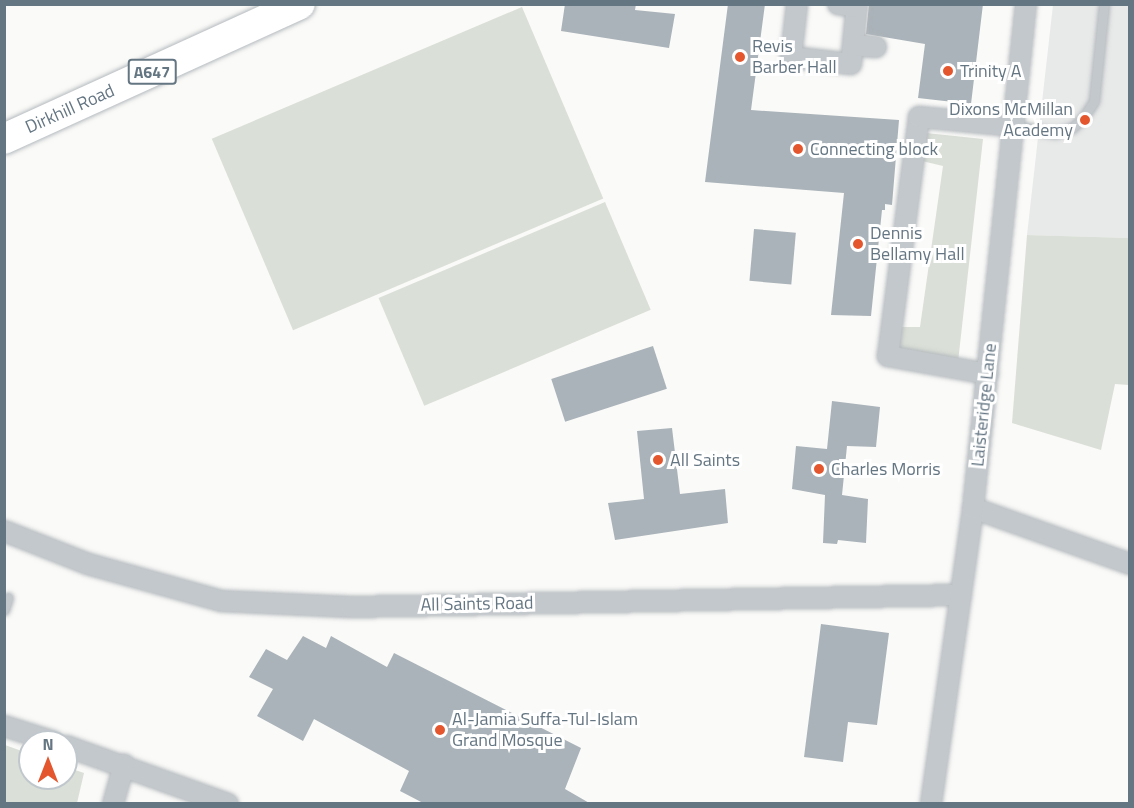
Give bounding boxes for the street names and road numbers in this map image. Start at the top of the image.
road number: A647 [126,59,178,85]
street label: Dirkhill Road [22,80,118,138]
street label: Laisteridge Lane [967,342,1001,468]
street label: All Saints Road [420,592,534,616]

